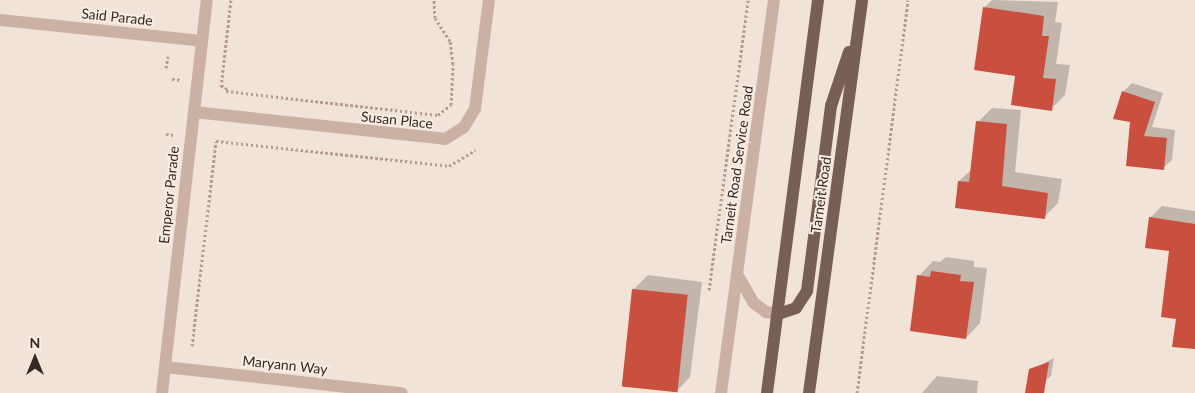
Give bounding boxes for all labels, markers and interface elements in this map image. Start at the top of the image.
street label: Said Parade [81,5,153,29]
street label: Tarneit Road Service Road [718,85,756,245]
street label: Susan Place [360,108,434,132]
street label: Emperor Parade [156,145,182,245]
street label: Tarneit Road [807,156,835,234]
north arrow [10,333,60,383]
text: N [30,334,40,351]
street label: Maryann Way [241,352,329,378]

